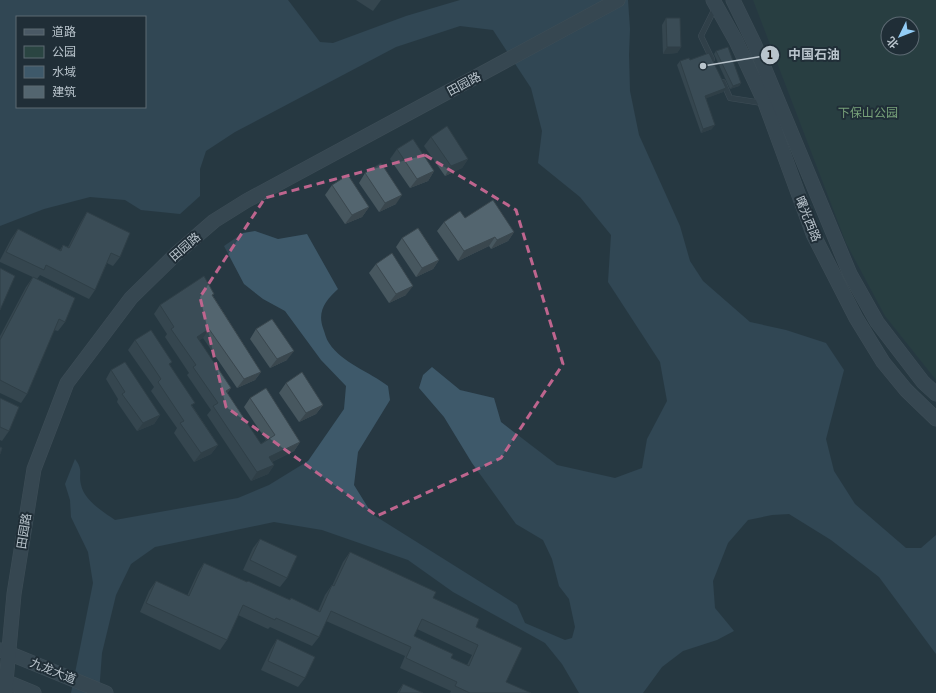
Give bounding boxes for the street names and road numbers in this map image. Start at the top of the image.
street label: 田园路 [445,69,483,99]
street label: 曙光西路 [793,194,823,244]
street label: 田园路 [167,230,203,264]
street label: 田园路 [14,512,34,550]
street label: 九龙大道 [28,656,78,686]

